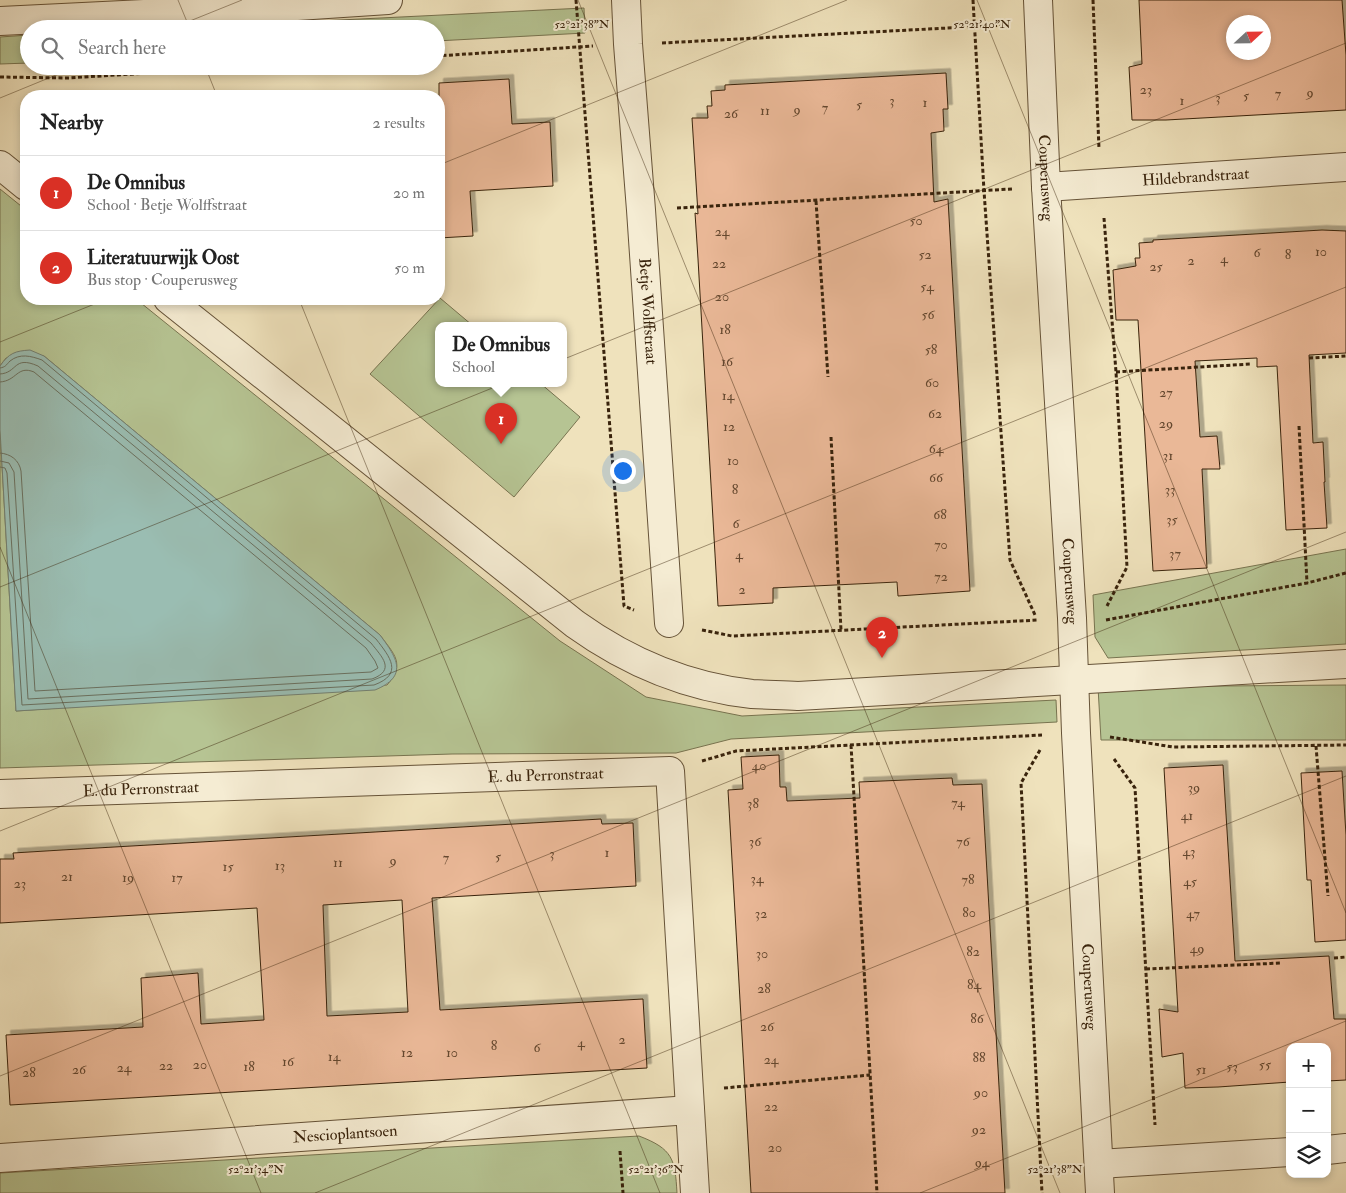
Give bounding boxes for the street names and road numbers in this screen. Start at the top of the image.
street label: Couperusweg [1034,134,1058,223]
street label: Hildebrandstraat [1141,163,1250,191]
street label: Betje Wolffstraat [634,257,661,365]
street label: Couperusweg [1057,537,1082,626]
street label: E. du Perronstraat [487,763,604,787]
street label: E. du Perronstraat [83,777,199,801]
street label: Couperusweg [1077,943,1102,1031]
street label: Nescioplantsoen [292,1120,398,1148]

